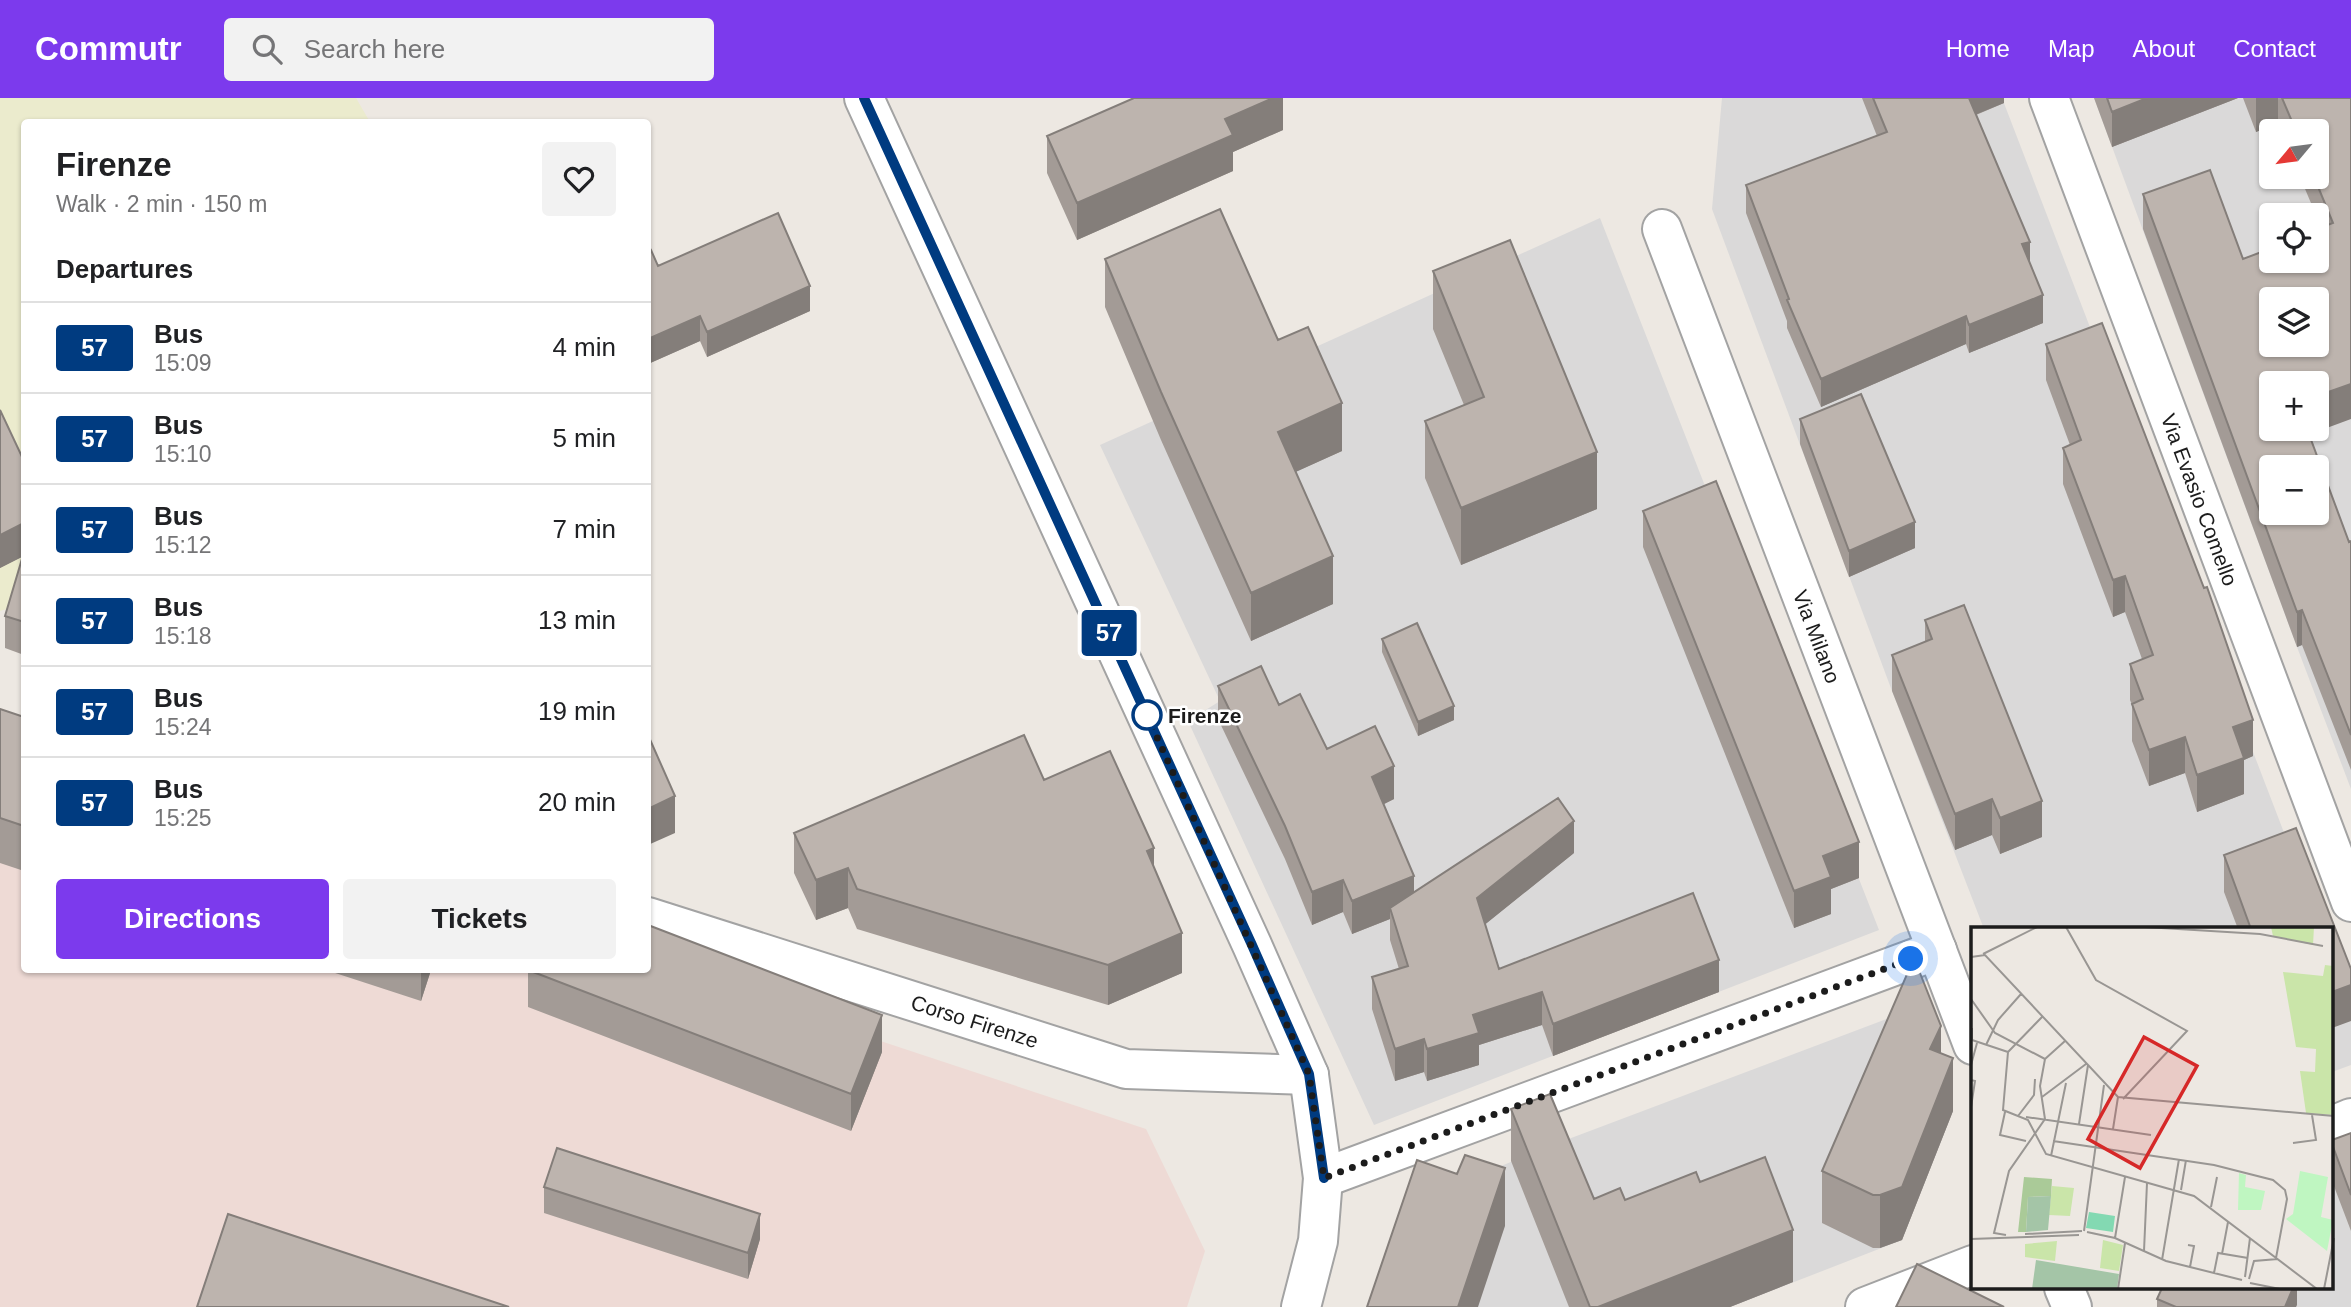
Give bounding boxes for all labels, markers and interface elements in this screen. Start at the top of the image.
search box [224,18,714,81]
text: Commutr [35,30,182,67]
icon: search [248,30,286,68]
text: Search here [304,34,445,64]
text: Home [1946,35,2010,62]
text: Map [2048,35,2095,62]
text: About [2133,35,2195,62]
text: Contact [2233,35,2316,62]
north arrow [2259,119,2329,189]
map controls [2259,119,2329,525]
button: heart [542,142,616,216]
text: Firenze [56,146,172,183]
text: Walk · 2 min · 150 m [56,191,267,217]
button: locate [2259,203,2329,273]
text: Departures [56,254,193,284]
button: layers [2259,287,2329,357]
text: Bus [154,319,203,349]
text: 4 min [552,332,616,362]
text: 57 [81,334,108,361]
text: 15:09 [154,350,212,376]
button: + [2259,371,2329,441]
text: Bus [154,410,203,440]
street label: Via Evasio Comello [2157,410,2243,589]
text: 5 min [552,423,616,453]
text: 57 [81,425,108,452]
text: 15:10 [154,441,212,467]
button: − [2259,455,2329,525]
text: Bus [154,501,203,531]
text: 7 min [552,514,616,544]
text: 57 [81,516,108,543]
text: 15:12 [154,532,212,558]
street label: Via Milano [1789,587,1845,686]
text: Bus [154,592,203,622]
text: 13 min [538,605,616,635]
text: 57 [81,607,108,634]
line badge: 57 [1078,610,1140,656]
text: 57 [1096,619,1122,646]
text: 15:18 [154,623,212,649]
text: Bus [154,683,203,713]
text: 19 min [538,696,616,726]
text: 57 [81,698,108,725]
marker: Firenze [1132,700,1162,730]
place label: Firenze [1168,704,1242,727]
text: 15:24 [154,714,212,740]
text: Bus [154,774,203,804]
text: 20 min [538,787,616,817]
text: 57 [81,789,108,816]
text: 15:25 [154,805,212,831]
button: Directions [56,879,329,959]
button: Tickets [343,879,616,959]
inset map [1971,927,2334,1290]
your location [1893,941,1928,976]
street label: Corso Firenze [909,990,1041,1052]

